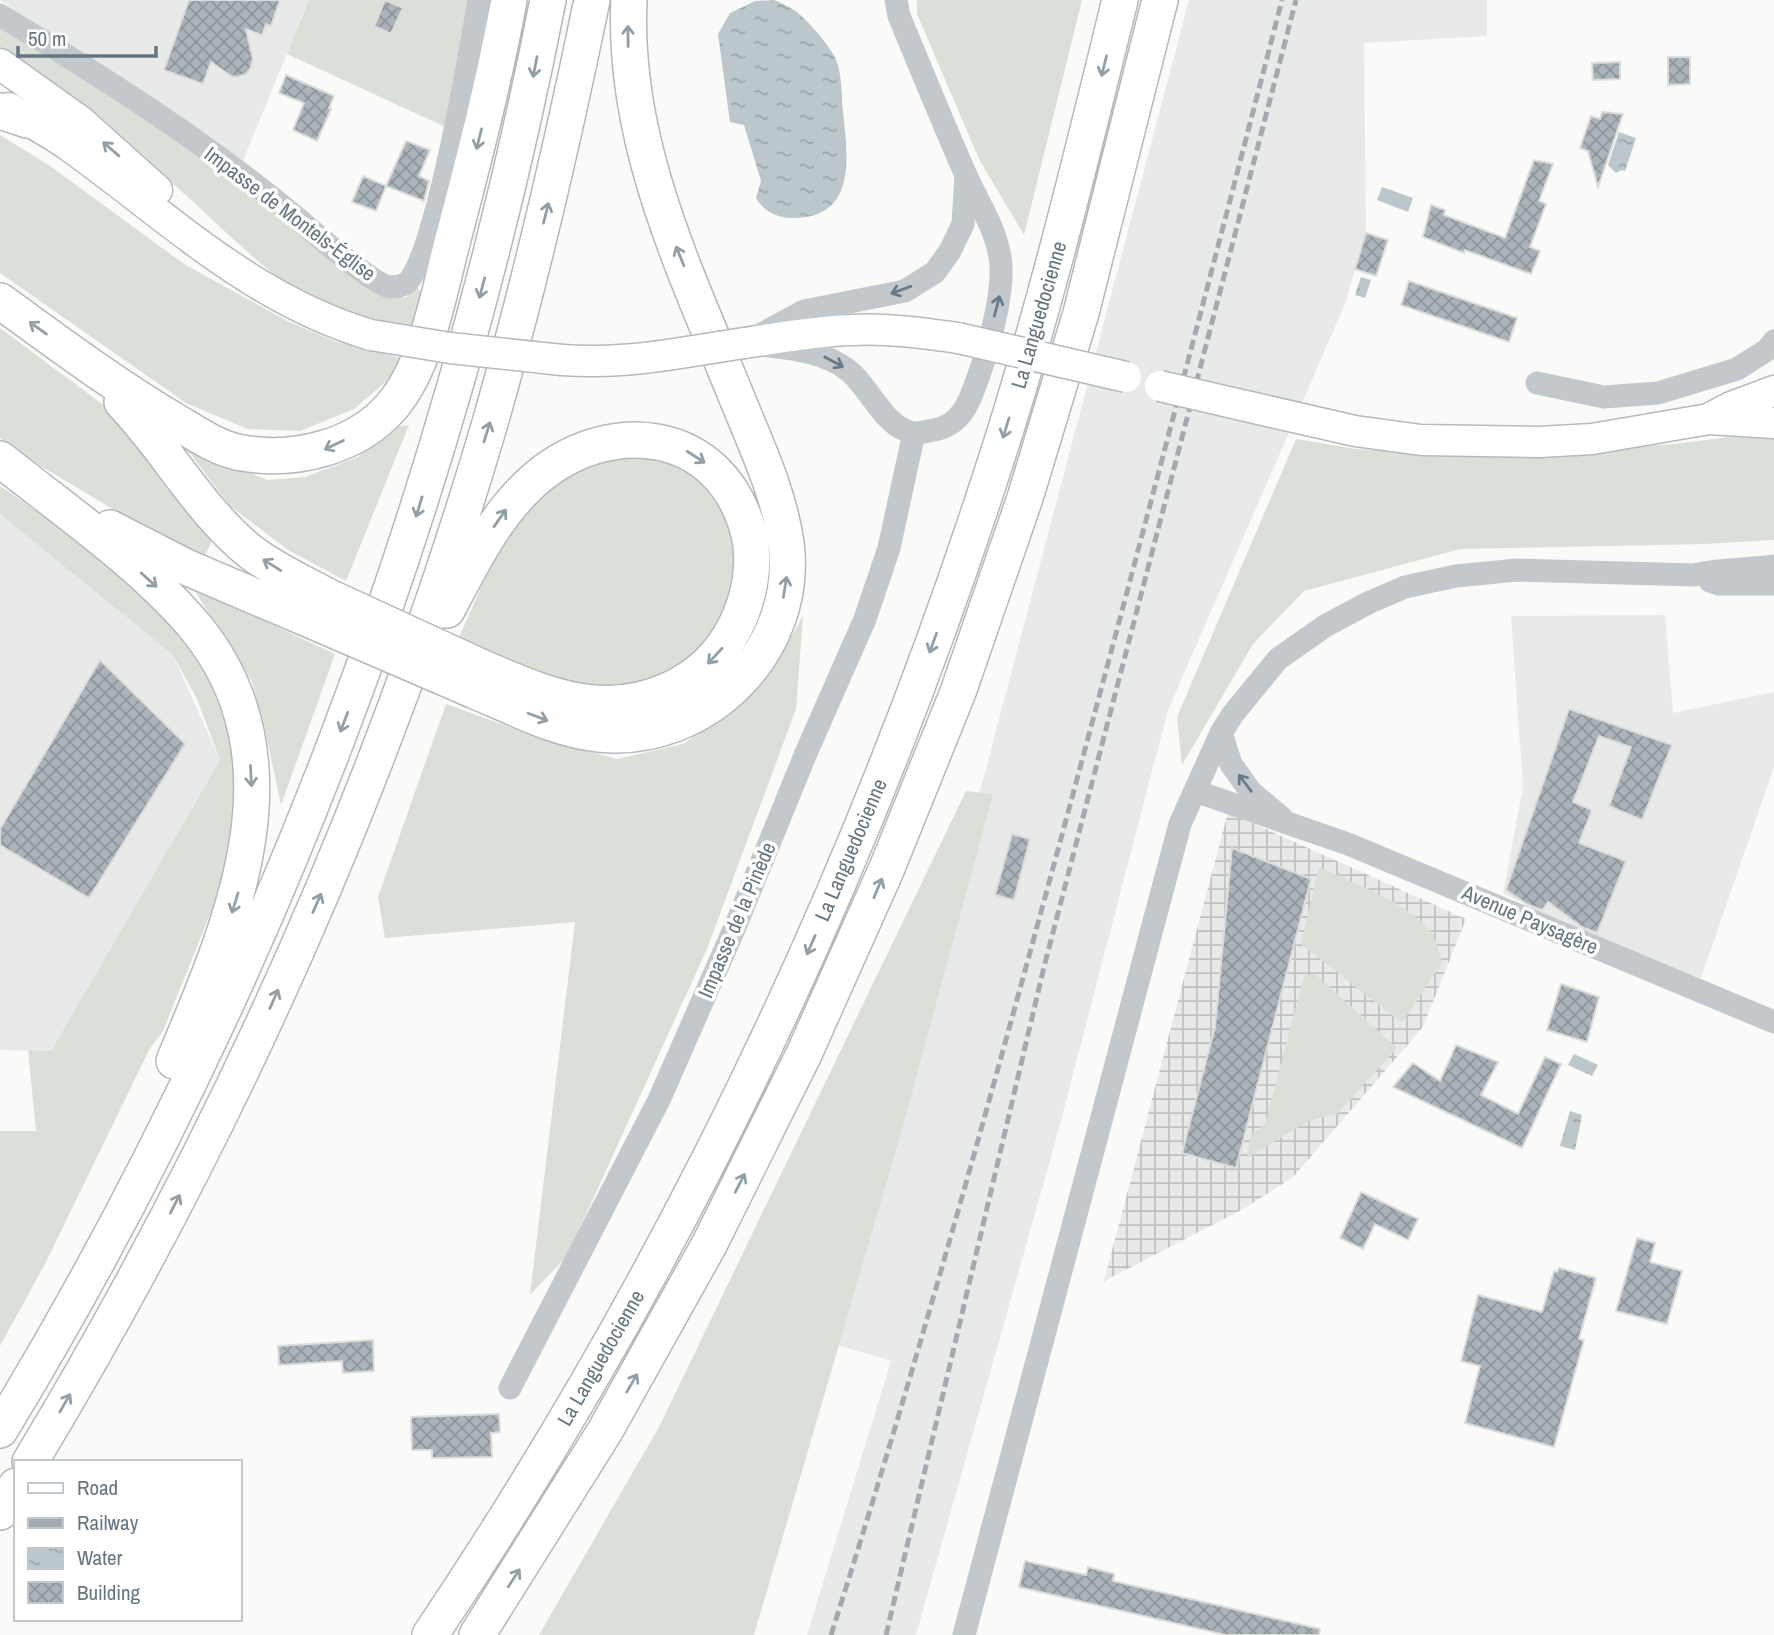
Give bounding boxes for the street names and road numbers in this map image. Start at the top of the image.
street label: Impasse de Montels-Église [199,140,382,288]
street label: La Languedocienne [1004,238,1073,392]
street label: La Languedocienne [807,774,894,926]
street label: Impasse de la Pinède [691,837,782,1002]
street label: Avenue Paysagère [1457,877,1603,961]
street label: La Languedocienne [550,1285,651,1431]

